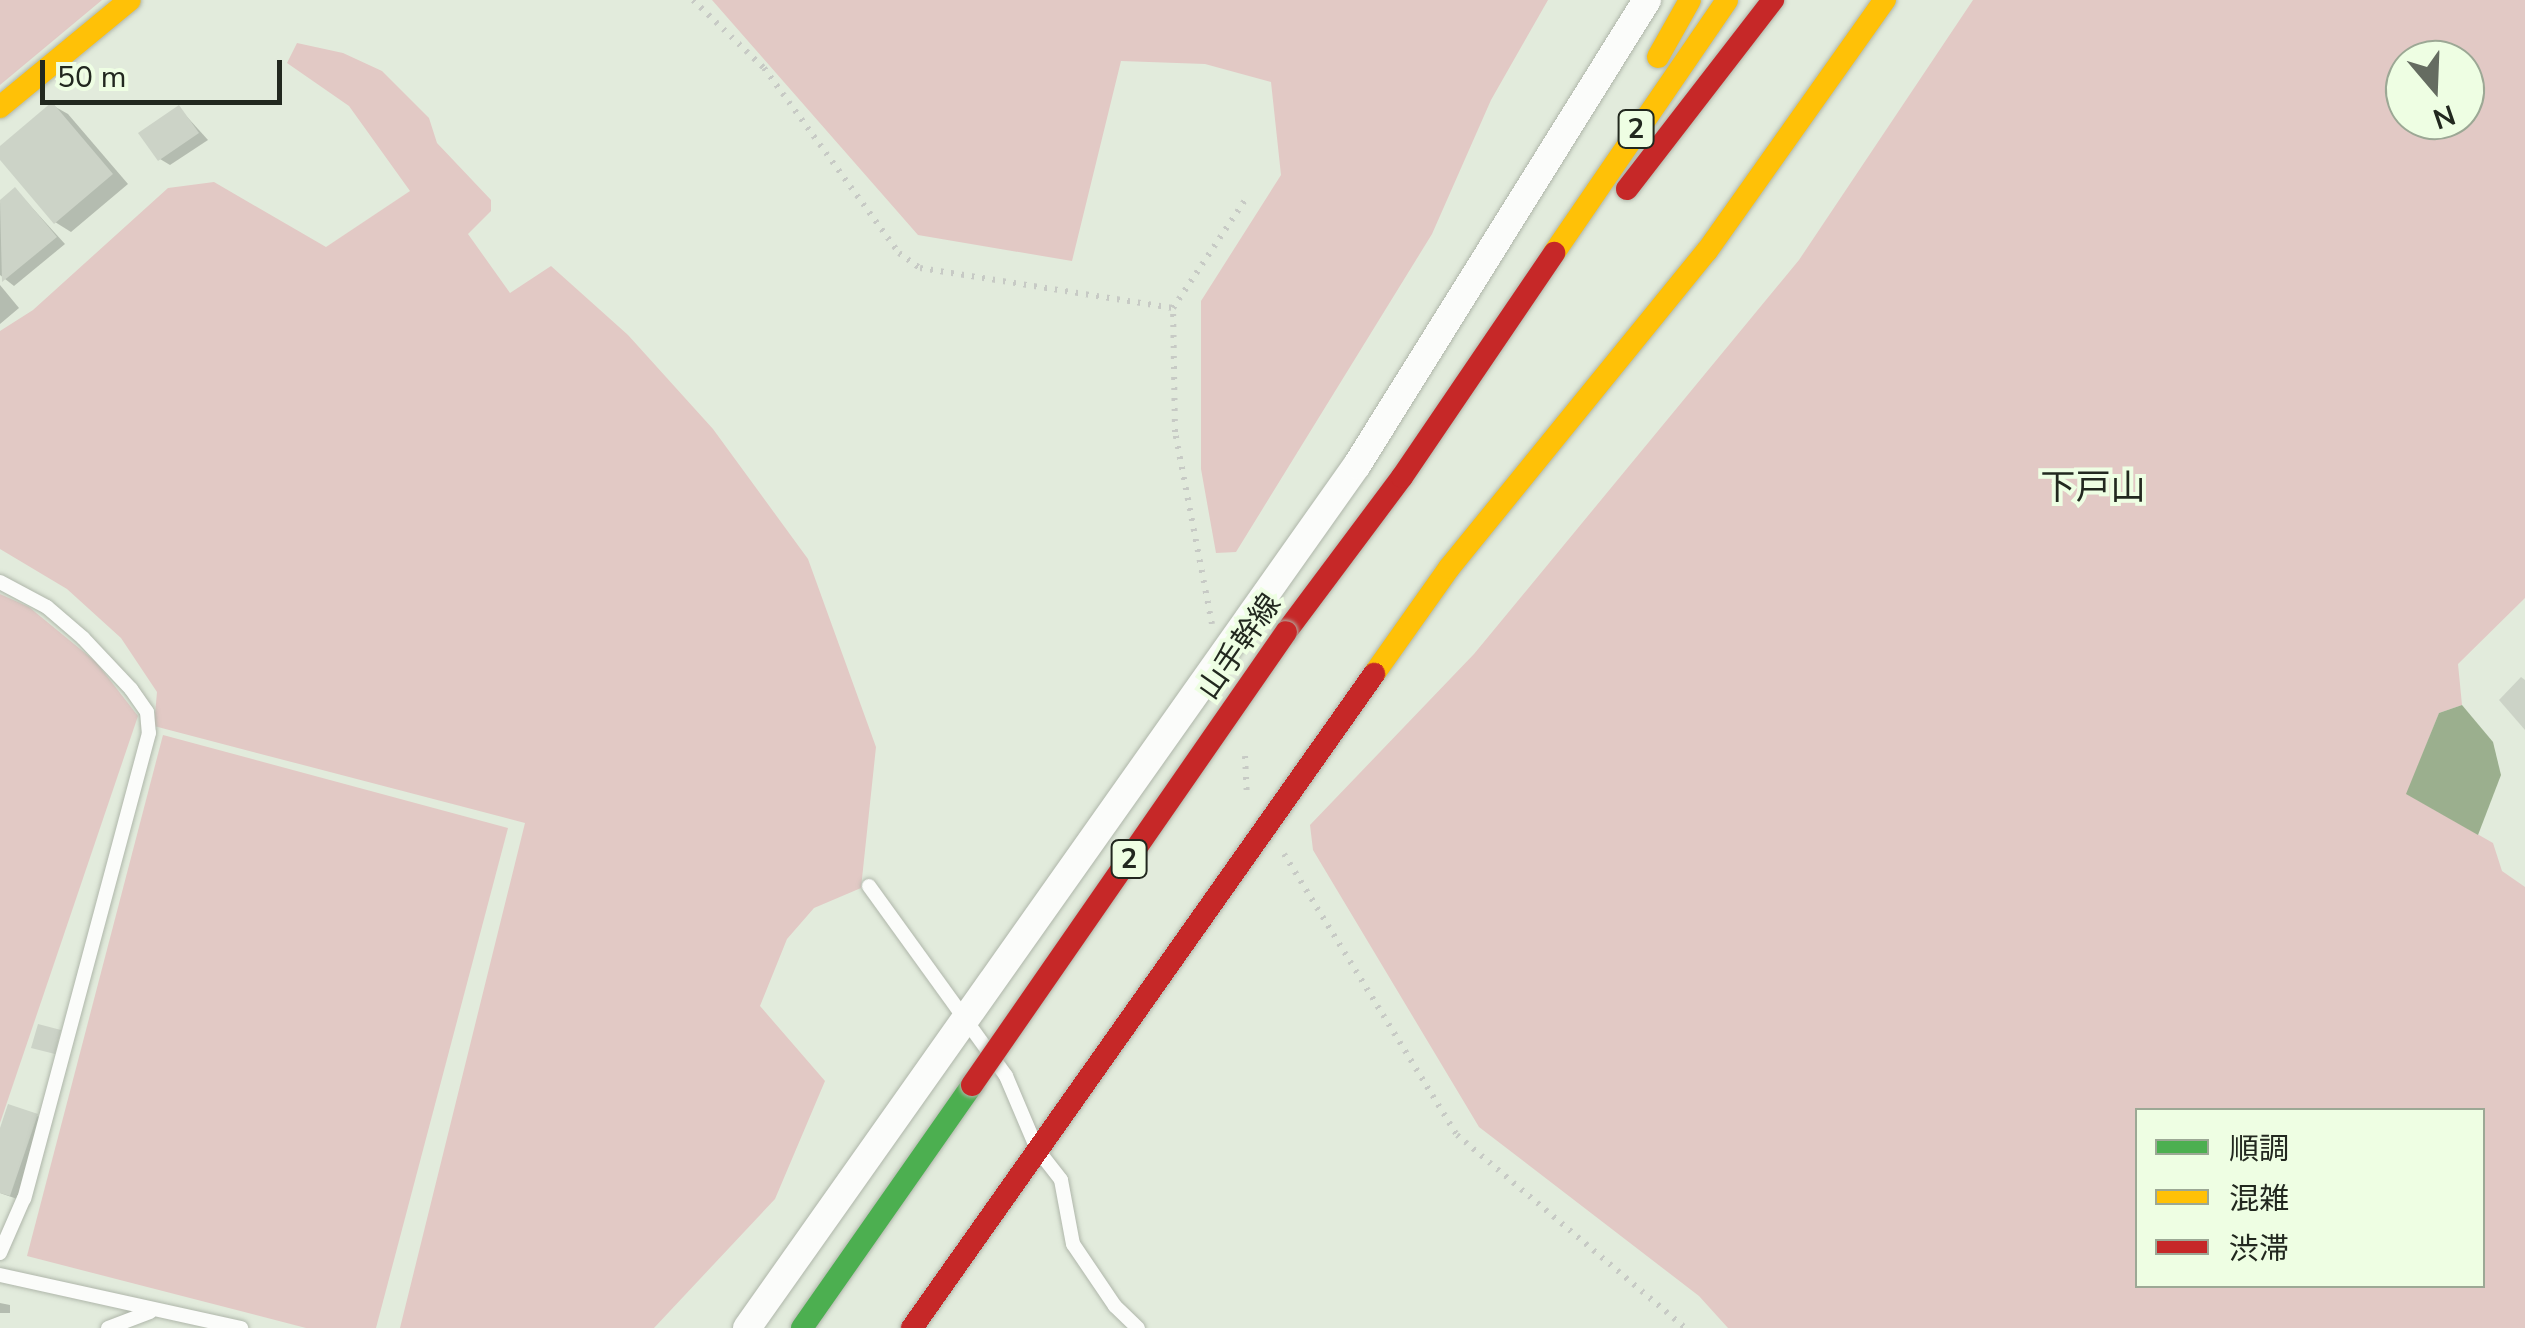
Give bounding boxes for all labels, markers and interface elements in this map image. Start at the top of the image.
scale bar [45,40,288,102]
north arrow [2385,40,2485,140]
text: 50 m [57,57,126,98]
text: N [2428,95,2460,138]
road number: 2 [1616,106,1656,152]
district label: 下戸山 [2041,467,2145,509]
street label: 山手幹線 [1191,588,1289,706]
road number: 2 [1109,836,1149,882]
legend [2135,1108,2485,1288]
text: 順調 [2229,1129,2289,1170]
text: 混雑 [2229,1179,2289,1220]
text: 渋滞 [2229,1229,2289,1270]

